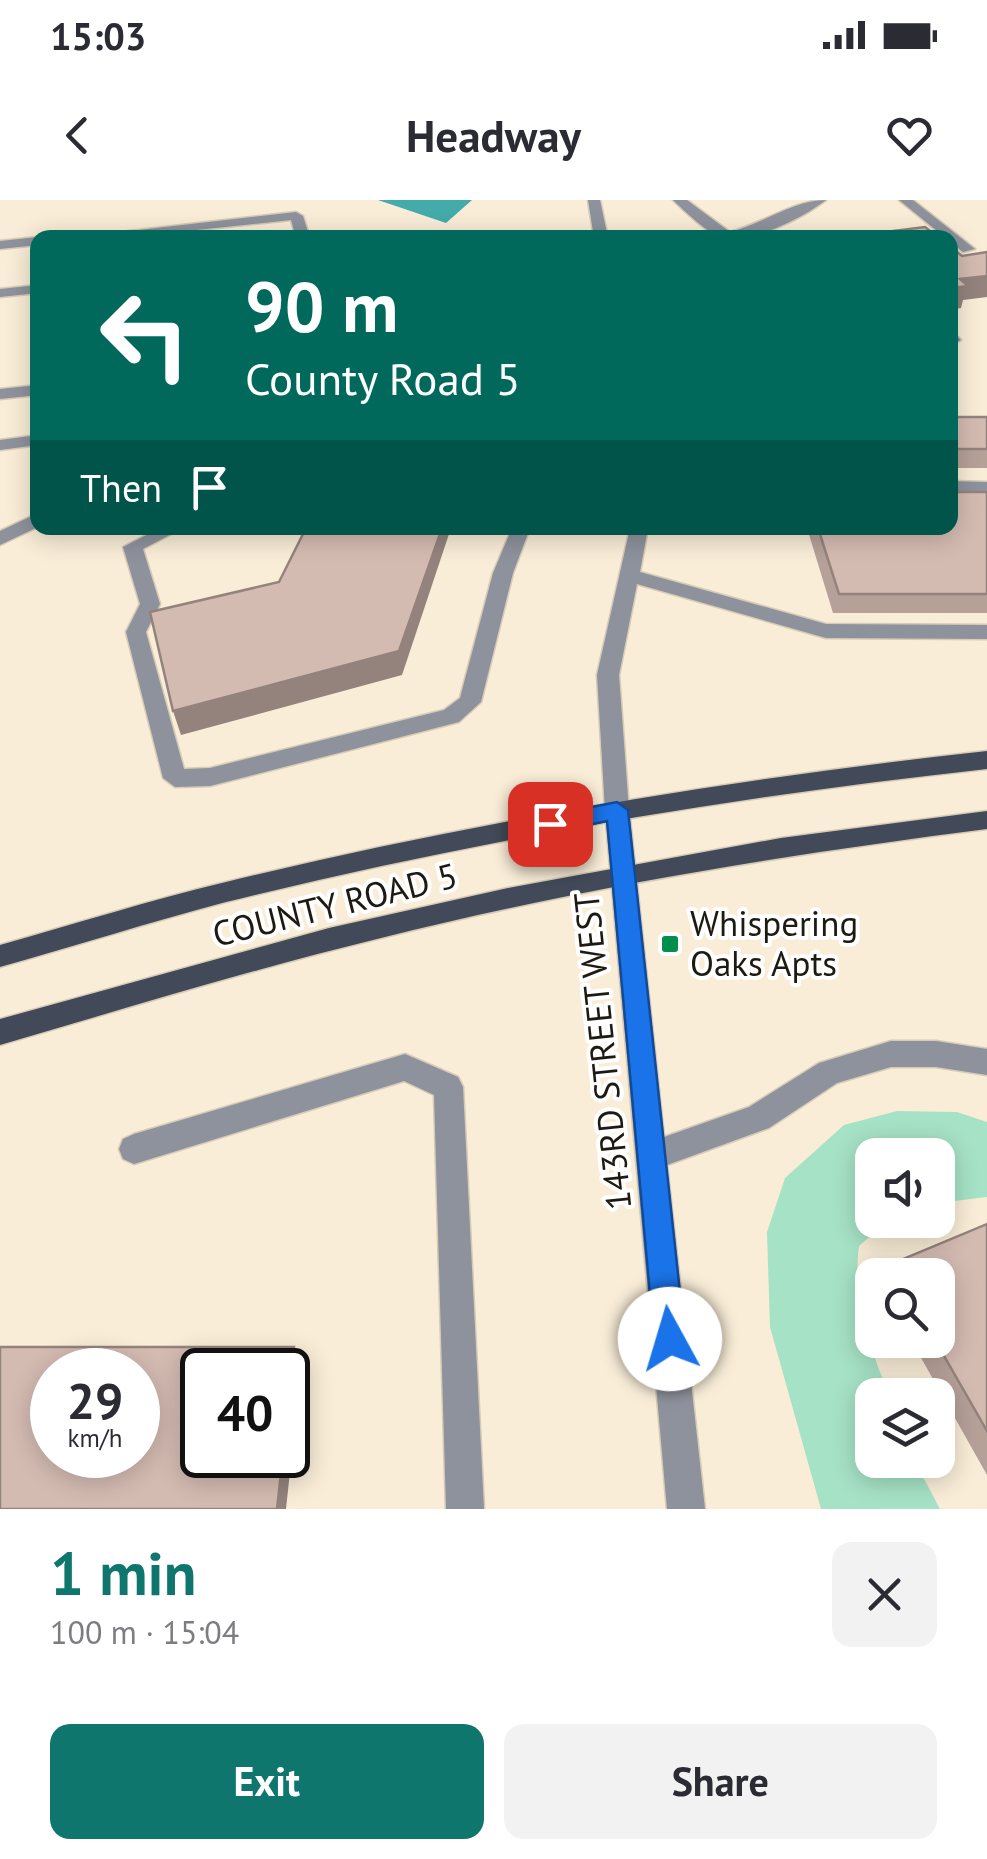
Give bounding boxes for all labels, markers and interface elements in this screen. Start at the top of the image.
text: 15:03 [50,11,146,60]
text: Headway [406,106,581,164]
icon: back [50,108,105,163]
icon: heart [882,108,937,163]
text: 90 m [245,261,398,351]
icon: left [80,270,210,400]
text: County Road 5 [245,349,521,407]
icon: arrive [182,460,237,515]
text: Then [80,463,162,512]
pin [508,782,593,867]
icon: arrive [523,797,578,852]
street label: COUNTY ROAD 5 [208,851,462,957]
street label: 143RD STREET WEST [562,890,642,1212]
place label: Whispering Oaks Apts [690,900,858,986]
marker: Whispering Oaks Apts [659,933,681,955]
map controls [855,1138,955,1478]
button: sound [855,1138,955,1238]
button: search [855,1258,955,1358]
position arrow [618,1287,722,1391]
speed limit sign: 40 [180,1348,310,1478]
text: 29 [67,1368,123,1433]
button: layers [855,1378,955,1478]
text: km/h [68,1422,122,1454]
text: 1 min [50,1534,196,1612]
button: close [832,1542,937,1647]
text: 100 m · 15:04 [50,1611,239,1653]
button: Exit [50,1724,484,1839]
button: Share [504,1724,937,1839]

